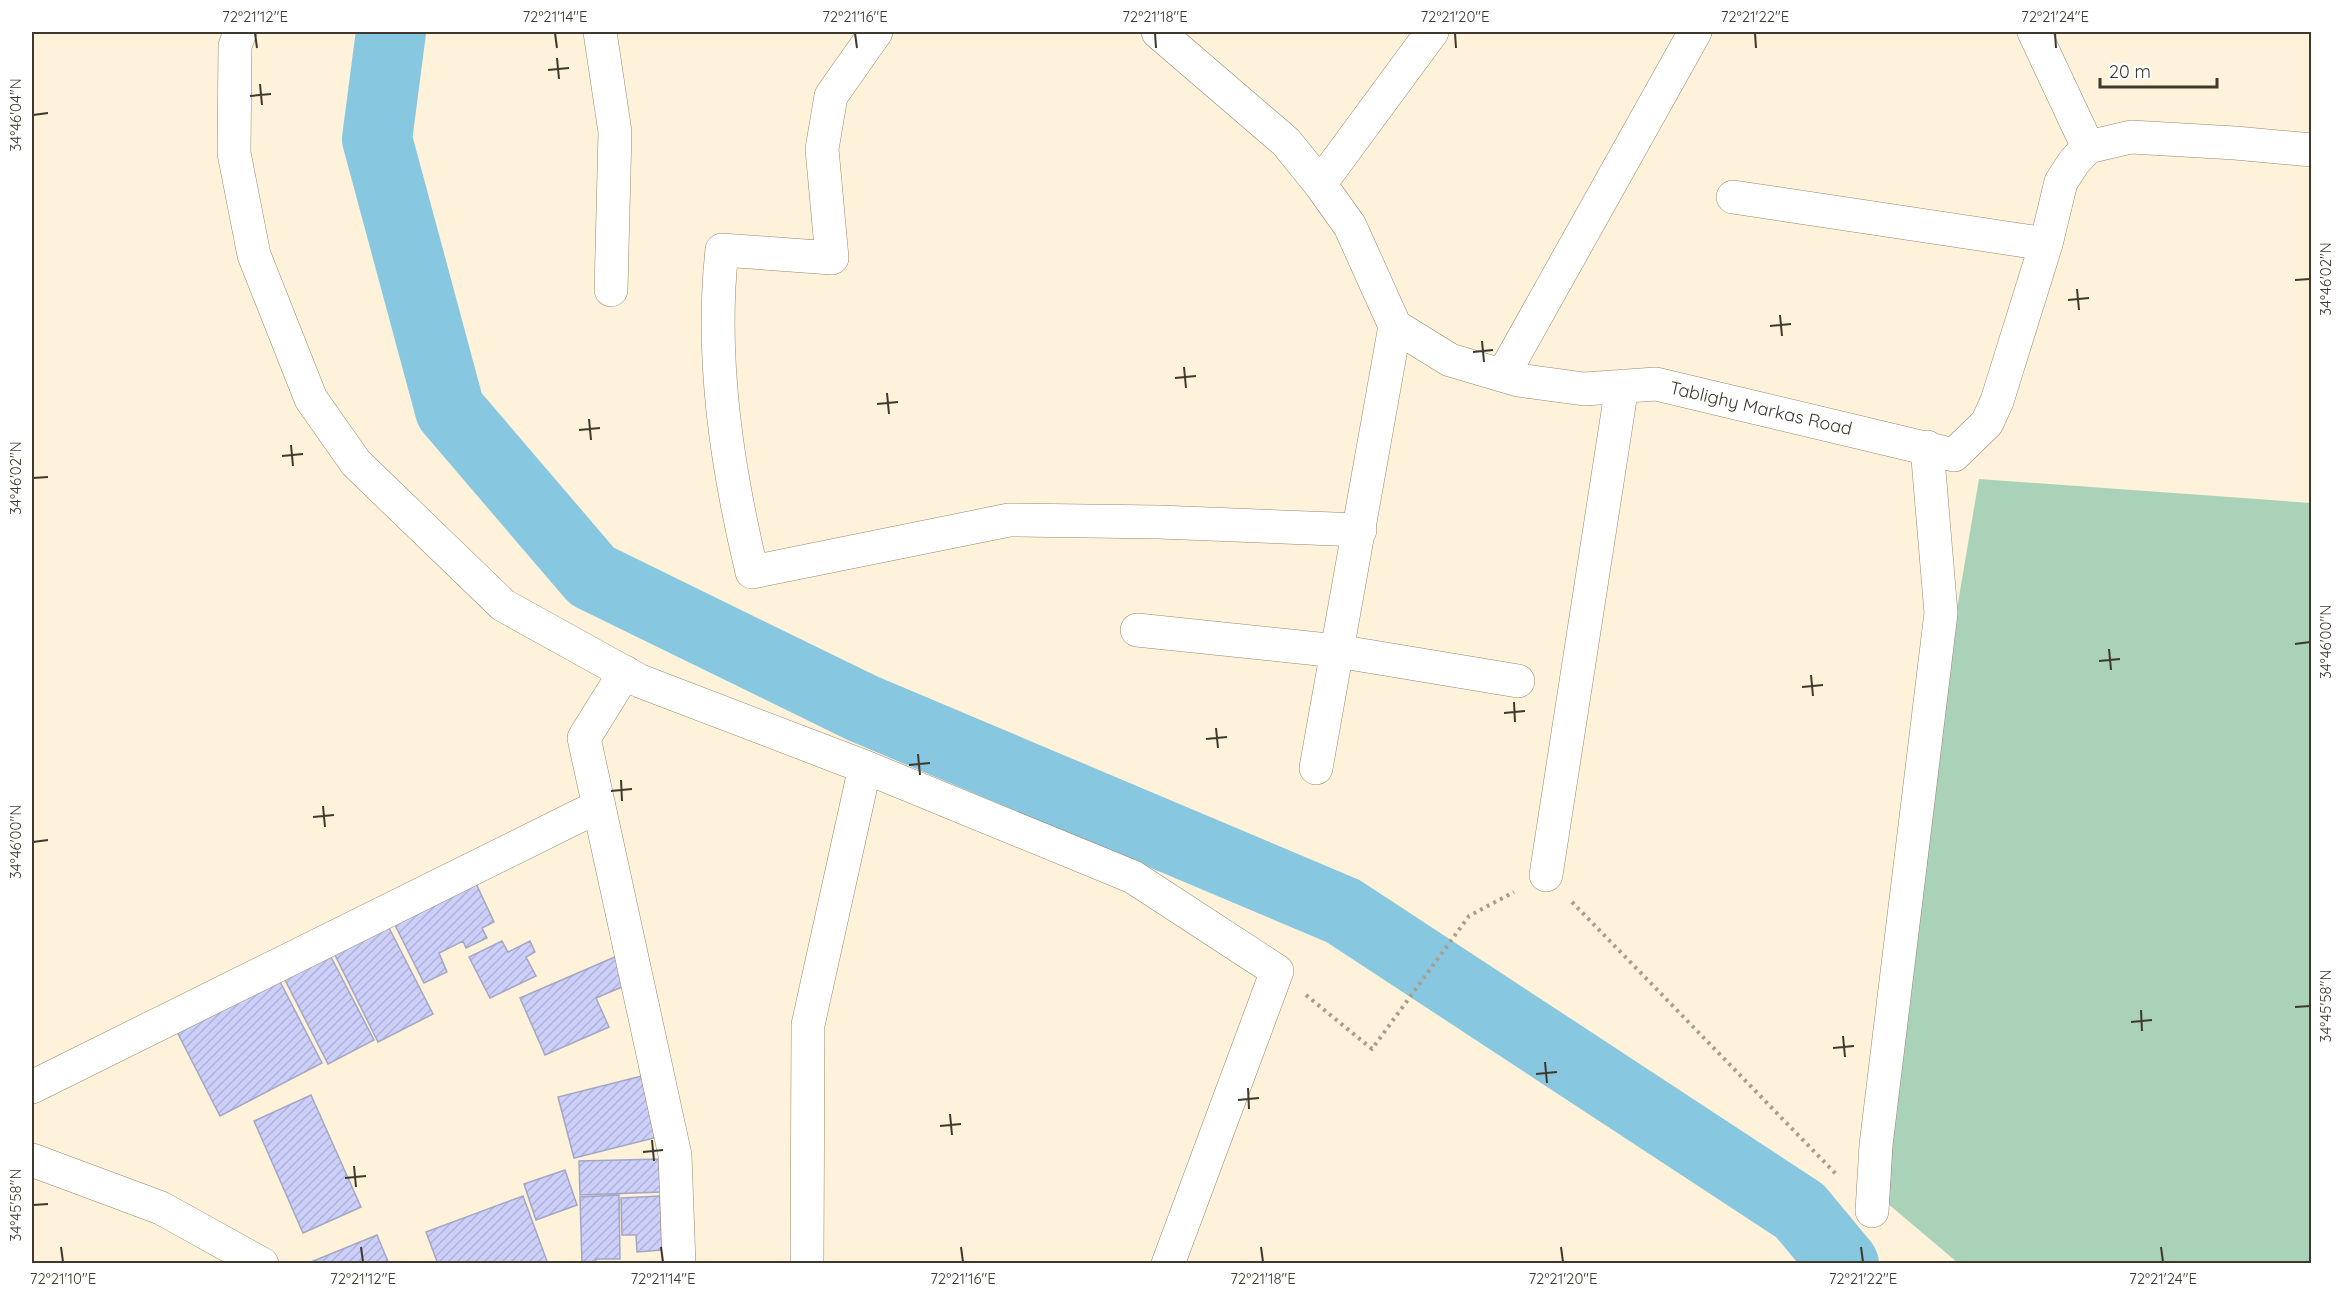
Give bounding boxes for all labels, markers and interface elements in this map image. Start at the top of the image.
text: 72°21'12"E [222,7,288,26]
text: 72°21'14"E [522,7,588,26]
text: 72°21'16"E [822,7,888,26]
text: 72°21'18"E [1122,7,1188,26]
text: 72°21'20"E [1420,7,1490,26]
text: 72°21'22"E [1721,7,1789,26]
text: 72°21'24"E [2021,7,2089,26]
scale bar [2100,51,2217,89]
text: 20 m [2109,60,2151,83]
text: 34°46'04"N [6,78,25,152]
text: 34°46'02"N [2316,242,2335,316]
street label: Tablighy Markas Road [1668,376,1854,440]
text: 34°46'02"N [6,441,25,515]
text: 34°46'00"N [2316,605,2335,679]
text: 34°46'00"N [6,805,25,879]
text: 34°45'58"N [2316,970,2335,1042]
text: 34°45'58"N [6,1169,25,1241]
text: 72°21'10"E [30,1269,96,1288]
text: 72°21'12"E [330,1269,396,1288]
text: 72°21'14"E [630,1269,696,1288]
text: 72°21'16"E [930,1269,996,1288]
text: 72°21'18"E [1230,1269,1296,1288]
text: 72°21'20"E [1528,1269,1598,1288]
text: 72°21'22"E [1829,1269,1897,1288]
text: 72°21'24"E [2129,1269,2197,1288]

